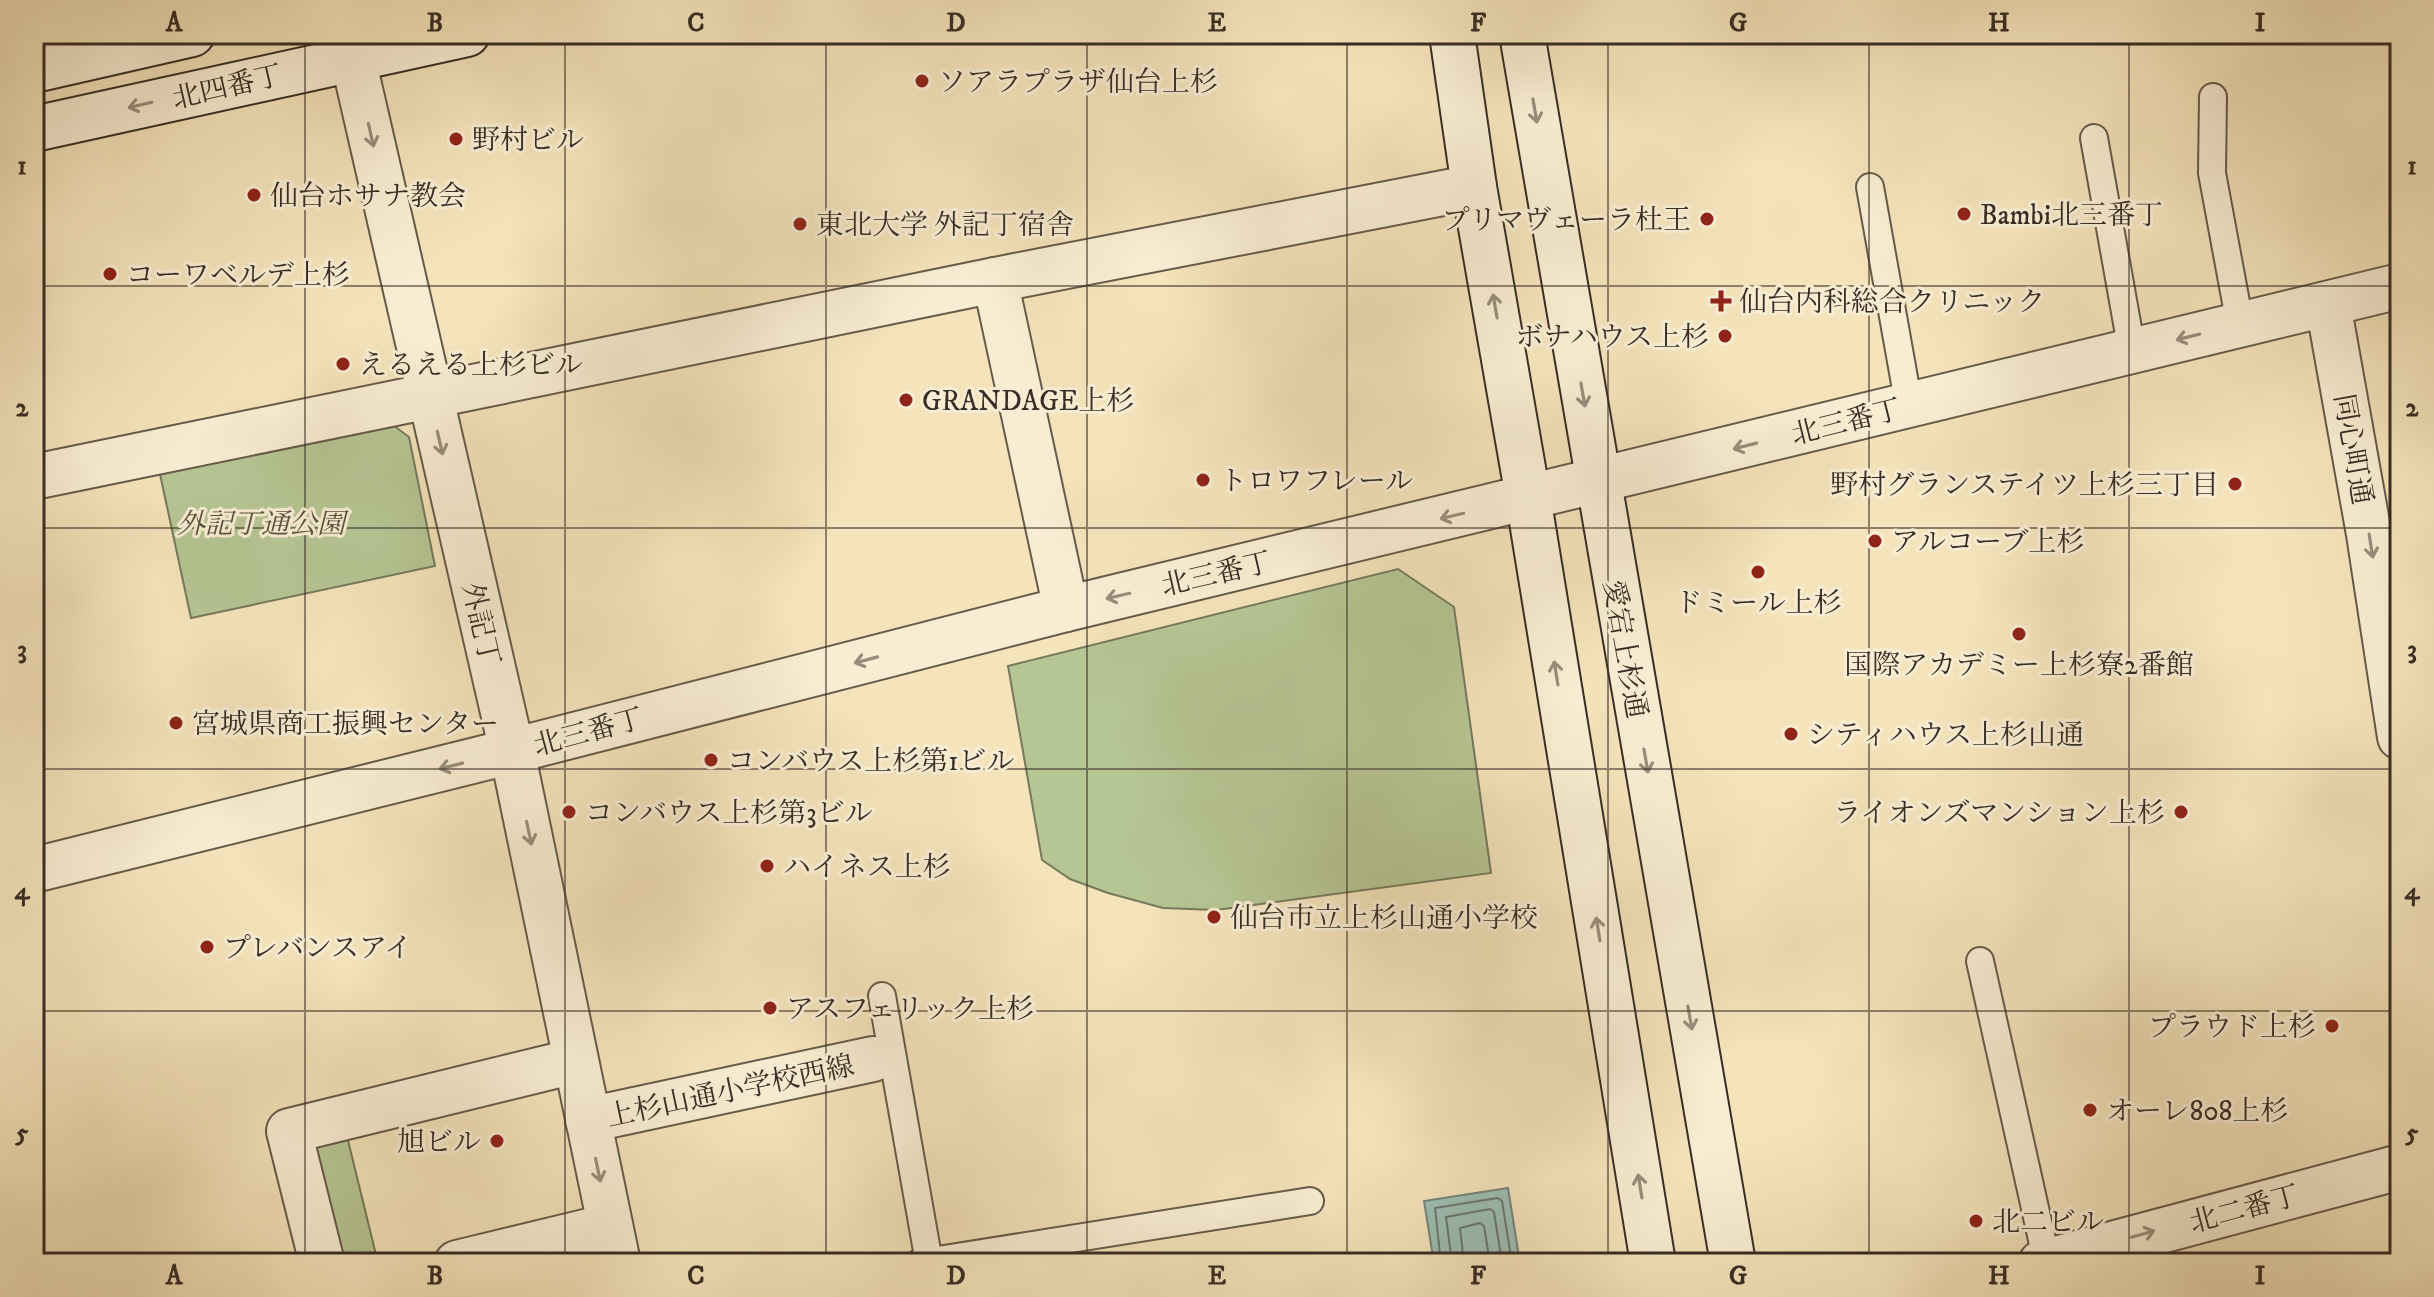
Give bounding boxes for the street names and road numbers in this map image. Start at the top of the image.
street label: 北四番丁 [169,58,286,117]
street label: 同心町通 [2326,391,2379,507]
street label: 北三番丁 [1788,392,1905,453]
street label: 北三番丁 [1158,545,1275,604]
street label: 愛宕上杉通 [1595,577,1654,721]
street label: 外記丁 [454,579,507,669]
street label: 北三番丁 [530,701,647,764]
street label: 上杉山通小学校西線 [603,1048,857,1135]
street label: 北二番丁 [2186,1178,2303,1241]

